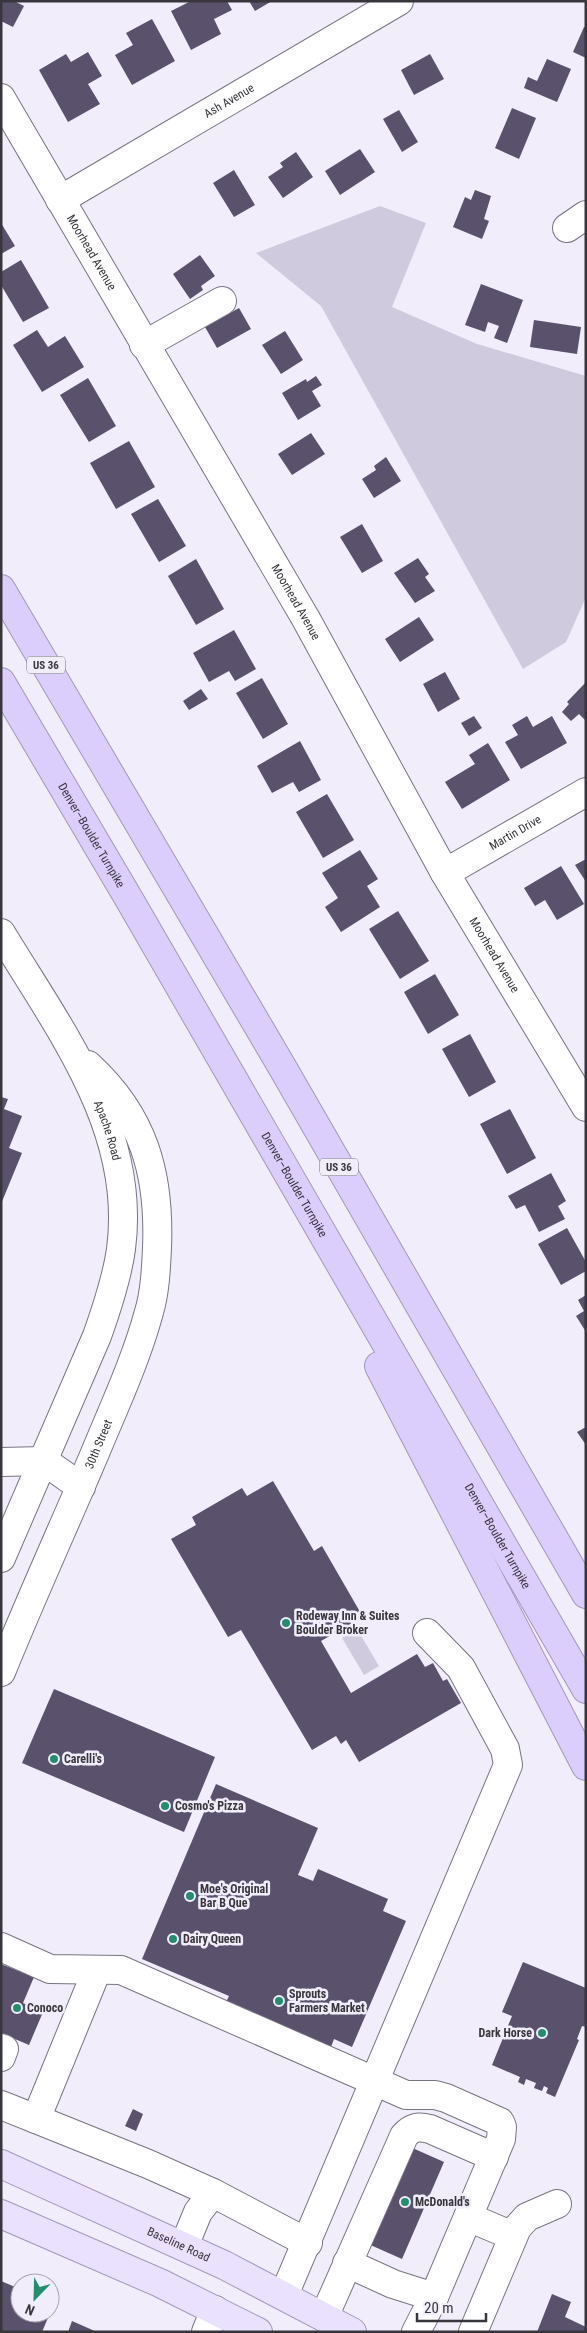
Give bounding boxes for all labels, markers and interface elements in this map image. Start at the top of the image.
street label: Ash Avenue [202,80,257,121]
street label: Moorhead Avenue [64,212,119,293]
street label: Moorhead Avenue [268,562,323,643]
road number: US 36 [27,656,65,674]
street label: Denver–Boulder Turnpike [55,780,128,890]
street label: Martin Drive [487,812,544,853]
street label: Moorhead Avenue [466,915,523,995]
street label: Apache Road [91,1098,123,1162]
street label: Denver–Boulder Turnpike [258,1130,330,1240]
road number: US 36 [320,1158,358,1176]
street label: 30th Street [82,1417,115,1471]
street label: Denver–Boulder Turnpike [462,1481,534,1591]
place label: Rodeway Inn & Suites Boulder Broker [296,1609,400,1637]
marker: Rodeway Inn & Suites Boulder Broker [280,1617,292,1629]
place label: Carelli's [64,1752,103,1766]
marker: Carelli's [48,1753,60,1765]
place label: Cosmo's Pizza [175,1799,244,1813]
marker: Cosmo's Pizza [159,1800,171,1812]
place label: Moe's Original Bar B Que [200,1882,268,1910]
marker: Moe's Original Bar B Que [184,1890,196,1902]
place label: Dairy Queen [183,1932,241,1946]
marker: Dairy Queen [167,1933,179,1945]
place label: Sprouts Farmers Market [289,1987,365,2015]
marker: Sprouts Farmers Market [273,1995,285,2007]
place label: Conoco [27,2001,63,2015]
marker: Conoco [11,2002,23,2014]
place label: Dark Horse [479,2026,532,2040]
marker: Dark Horse [536,2027,548,2039]
place label: McDonald's [415,2195,470,2209]
marker: McDonald's [399,2196,411,2208]
street label: Baseline Road [145,2224,212,2265]
north arrow [10,2273,60,2323]
scale bar [417,2290,486,2322]
text: 20 m [424,2299,454,2317]
text: N [23,2301,37,2319]

